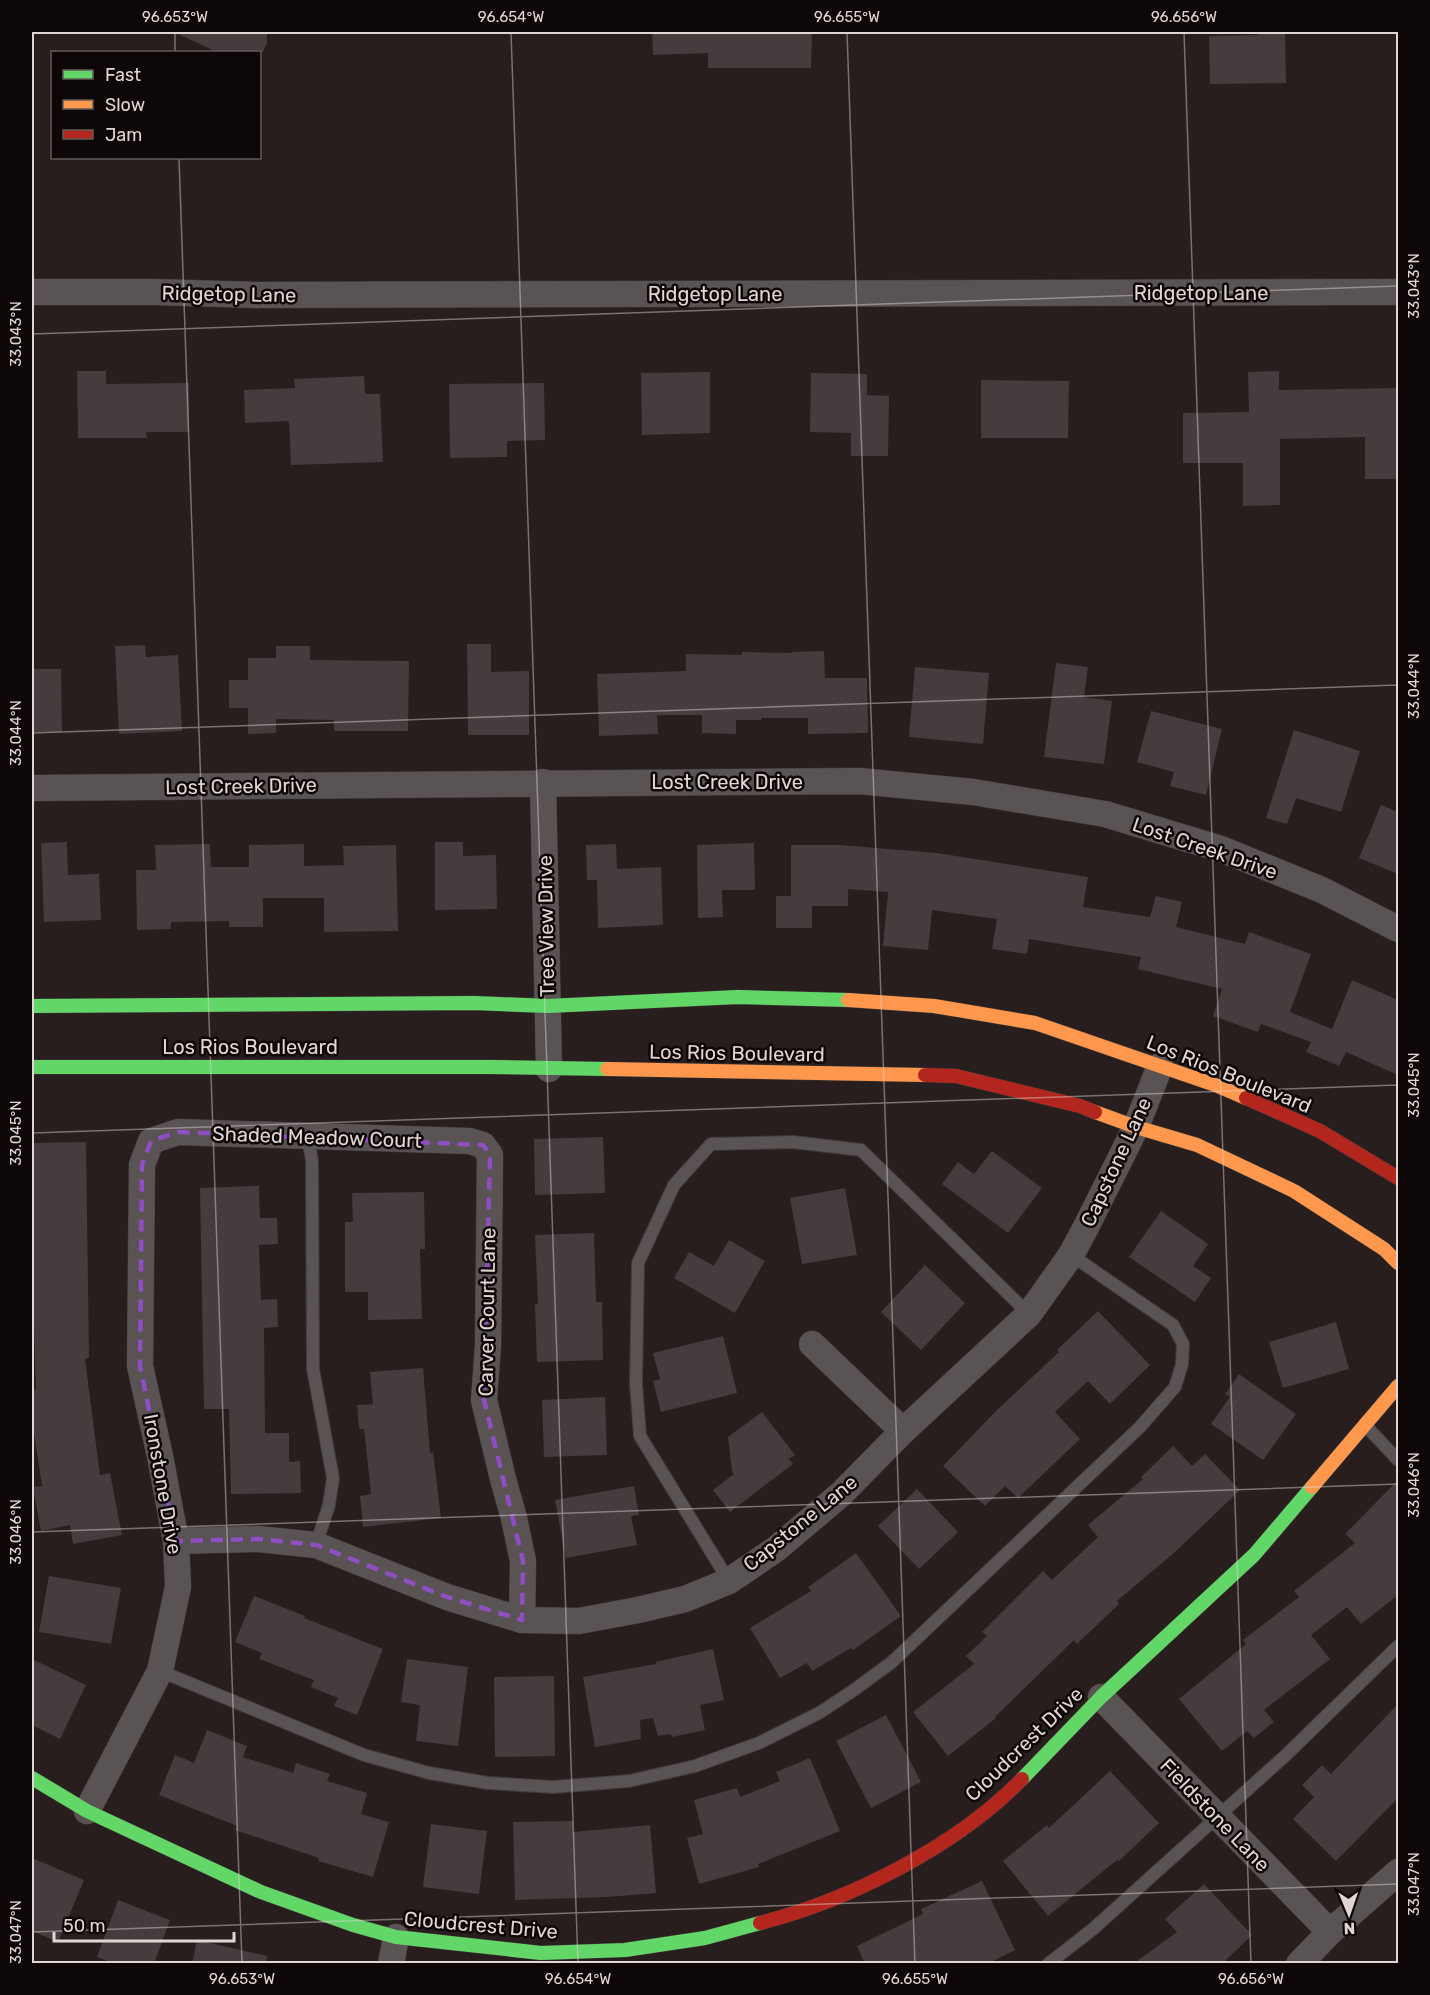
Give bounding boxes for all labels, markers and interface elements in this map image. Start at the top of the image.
text: 96.653°W [142,8,208,26]
text: 96.654°W [478,8,544,26]
text: 96.655°W [814,8,880,26]
text: 96.656°W [1151,8,1217,26]
legend [51,51,261,159]
text: Fast [105,64,141,86]
text: Slow [105,94,145,116]
text: Jam [105,124,142,146]
text: 33.043°N [1405,253,1423,319]
street label: Ridgetop Lane [161,281,297,307]
street label: Ridgetop Lane [1134,281,1268,305]
street label: Ridgetop Lane [648,282,782,306]
text: 33.043°N [7,301,25,367]
text: 33.044°N [1405,653,1423,719]
text: 33.044°N [7,700,25,766]
street label: Lost Creek Drive [651,770,803,794]
street label: Lost Creek Drive [165,773,317,799]
street label: Lost Creek Drive [1129,812,1281,884]
street label: Tree View Drive [533,855,559,997]
street label: Los Rios Boulevard [1143,1030,1315,1118]
street label: Los Rios Boulevard [162,1035,338,1059]
street label: Los Rios Boulevard [649,1039,825,1067]
text: 33.045°N [1405,1052,1423,1118]
street label: Capstone Lane [1076,1094,1156,1230]
text: 33.045°N [7,1100,25,1166]
street label: Shaded Meadow Court [212,1121,422,1153]
street label: Carver Court Lane [474,1227,500,1397]
street label: Ironstone Drive [139,1412,187,1556]
text: 33.046°N [1405,1452,1423,1518]
street label: Capstone Lane [738,1470,862,1576]
text: 33.046°N [7,1499,25,1565]
street label: Cloudcrest Drive [960,1682,1088,1806]
street label: Fieldstone Lane [1155,1754,1275,1876]
text: 33.047°N [1405,1852,1423,1916]
north arrow [1319,1884,1379,1944]
text: 33.047°N [7,1900,25,1964]
scale bar [54,1905,234,1943]
street label: Cloudcrest Drive [403,1906,559,1944]
text: 50 m [63,1915,106,1937]
text: N [1343,1919,1356,1938]
text: 96.653°W [209,1970,275,1988]
text: 96.654°W [545,1970,611,1988]
text: 96.655°W [882,1970,948,1988]
text: 96.656°W [1218,1970,1284,1988]

